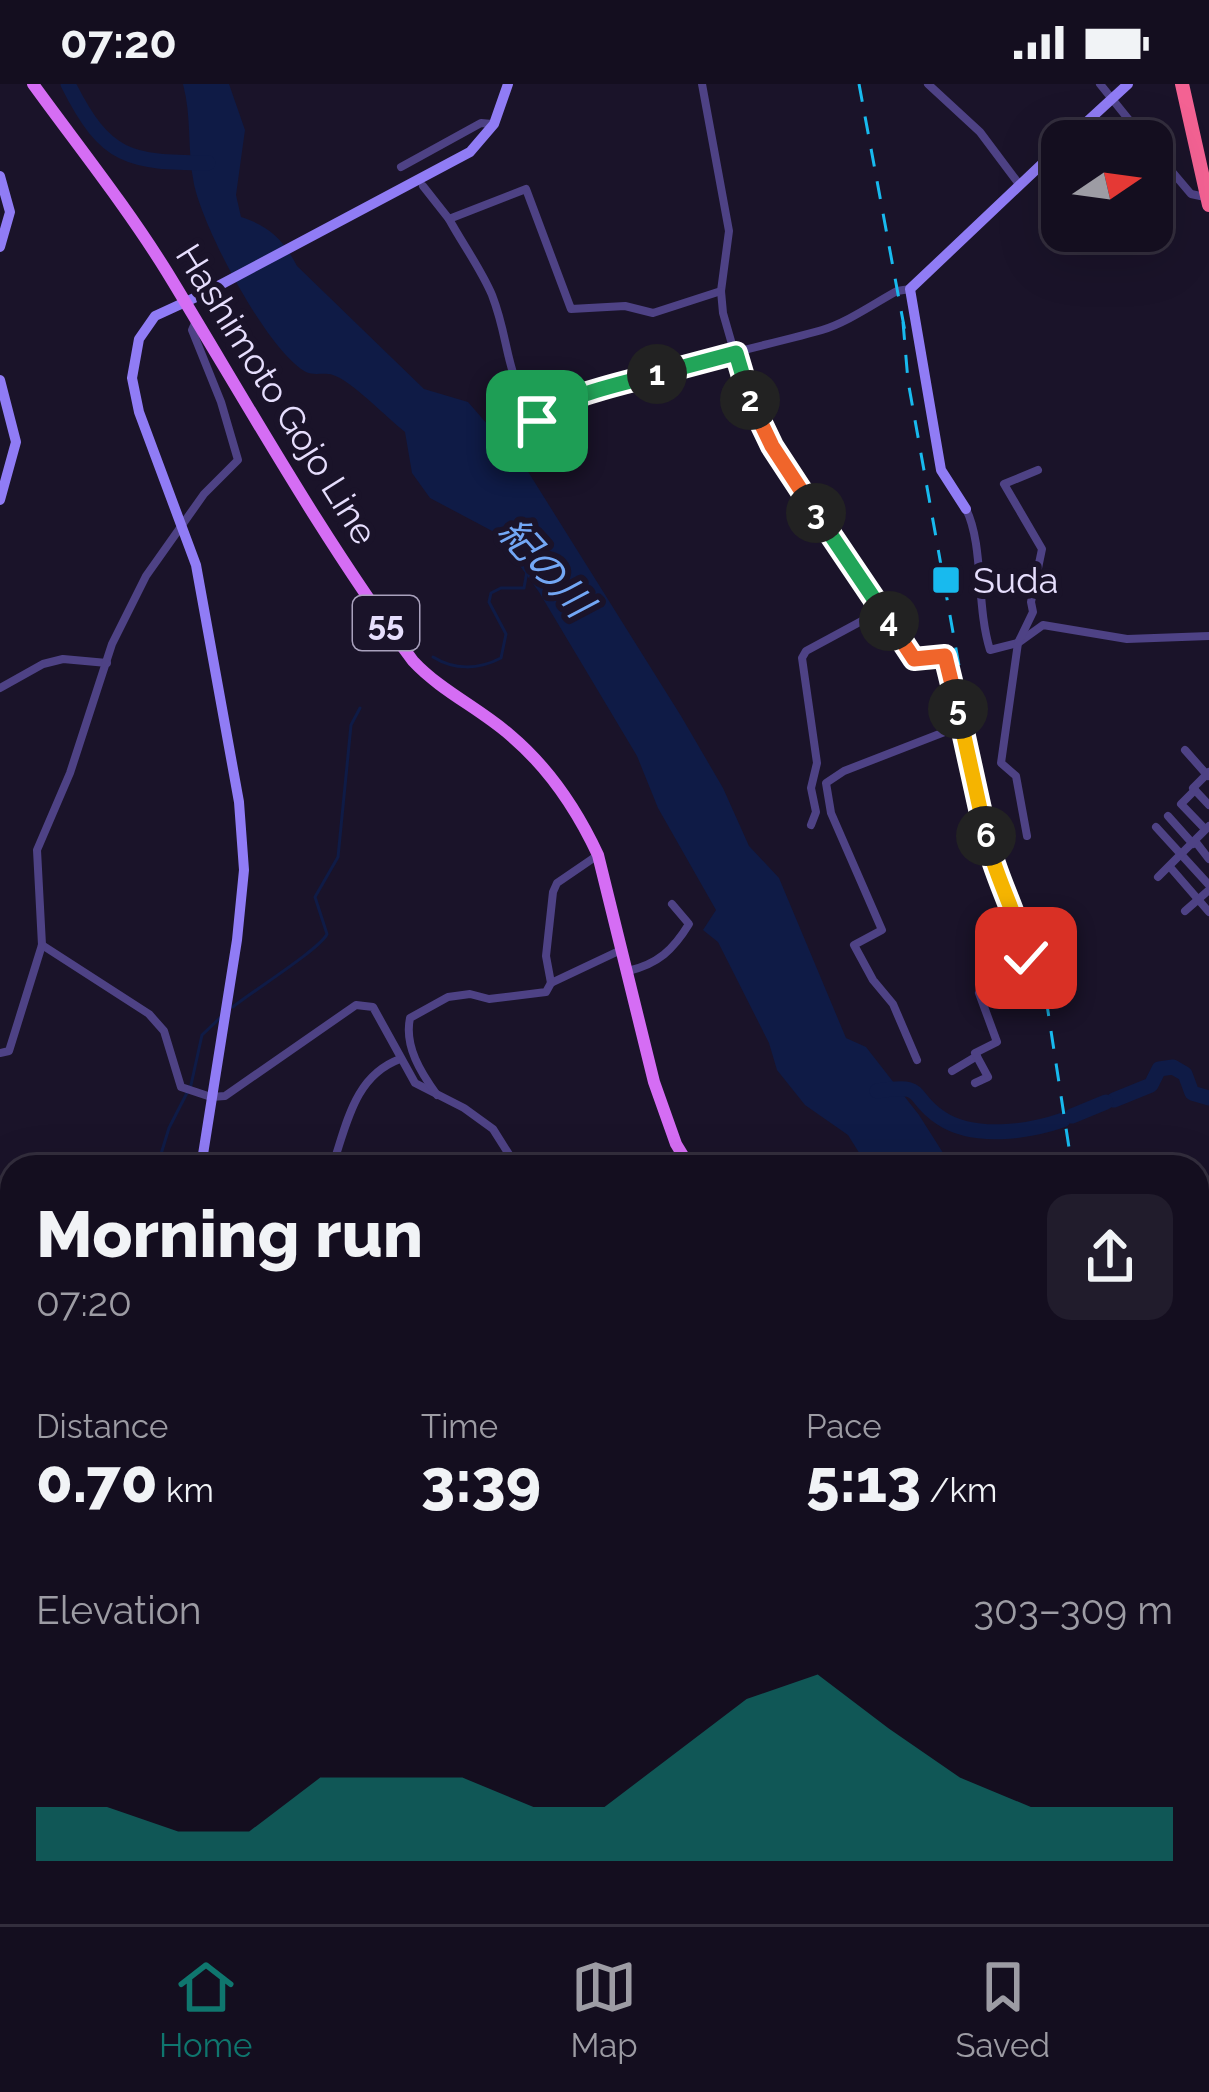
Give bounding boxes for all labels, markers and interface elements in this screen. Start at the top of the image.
text: 07:20 [60,16,177,69]
north arrow [1041,120,1173,252]
map controls [1041,120,1173,252]
street label: Hashimoto Gojo Line [168,236,386,552]
pin: 1 [627,344,687,404]
text: 1 [649,354,665,393]
pin [486,370,588,472]
pin: 2 [720,370,780,430]
text: 2 [741,380,759,419]
icon: arrive [504,388,570,454]
pin: 3 [786,483,846,543]
text: 3 [807,493,825,532]
water label: 紀の川 [490,508,605,629]
place label: Suda [973,559,1058,601]
marker: Suda [930,564,962,596]
pin: 4 [859,591,919,651]
road number: 55 [353,596,419,650]
text: 4 [880,601,898,640]
pin: 5 [928,679,988,739]
text: 5 [949,689,967,728]
pin: 6 [956,806,1016,866]
text: 6 [976,816,996,855]
pin [975,907,1077,1009]
icon: check [993,925,1059,991]
button: share [1047,1194,1173,1320]
text: Morning run [36,1195,423,1272]
text: 07:20 [36,1279,132,1325]
text: Distance [36,1407,168,1446]
text: Time [421,1407,498,1446]
text: Pace [806,1407,882,1446]
text: 0.70 [36,1446,158,1516]
text: 3:39 [421,1446,541,1516]
text: 5:13 [806,1446,921,1516]
text: km [158,1471,214,1510]
text: /km [921,1471,997,1510]
text: Elevation [36,1587,202,1633]
text: 303–309 m [973,1587,1173,1633]
tab: Home [159,1954,252,2065]
tab: Map [570,1954,638,2065]
tab: Saved [956,1954,1050,2065]

